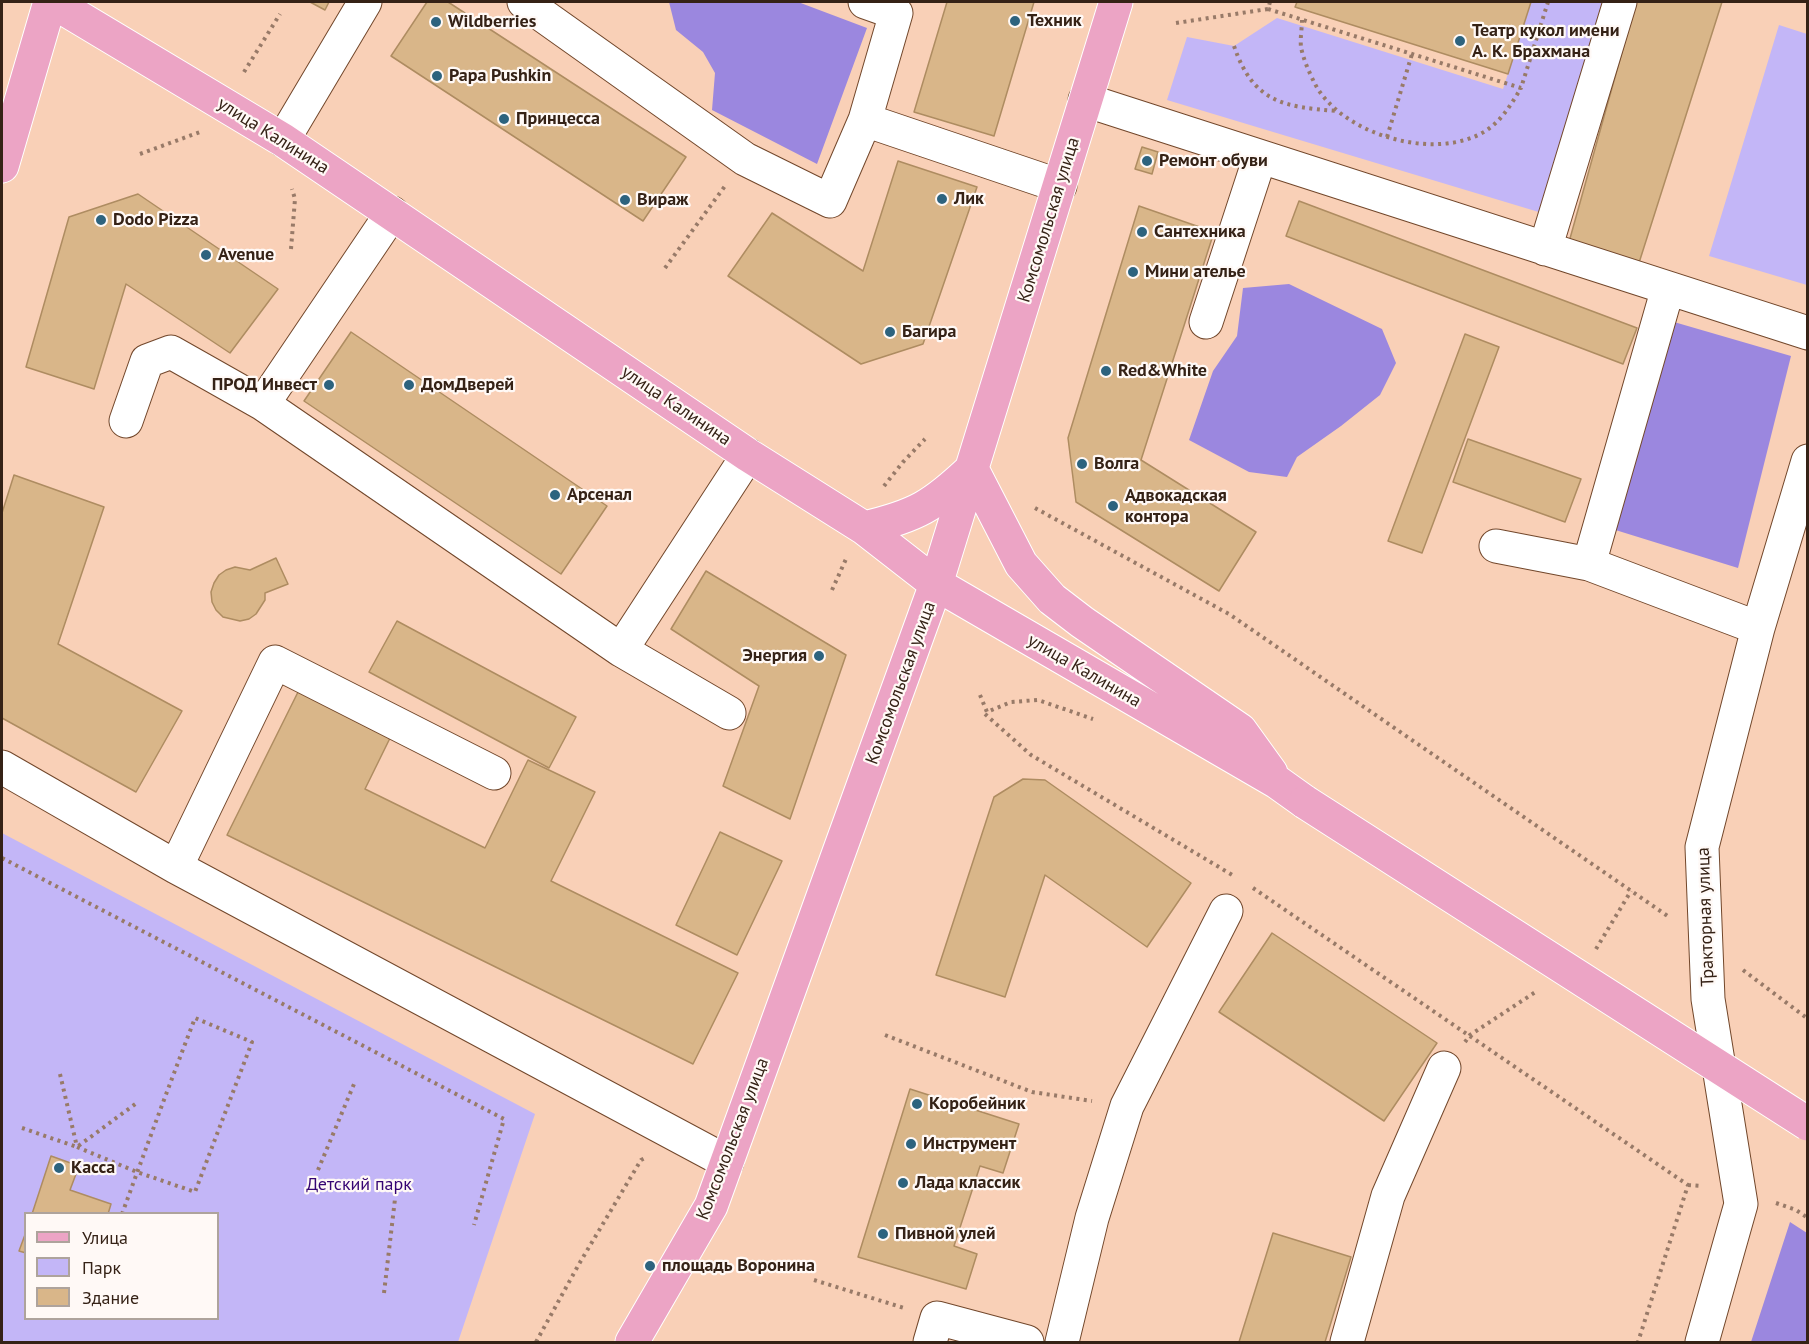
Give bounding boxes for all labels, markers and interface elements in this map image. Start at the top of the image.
place label: Техник [1027,10,1082,32]
place label: Wildberries [448,11,536,33]
marker: Техник [1008,14,1022,28]
marker: Wildberries [429,15,443,29]
place label: Театр кукол имени А. К. Брахмана [1472,20,1619,63]
marker: Театр кукол имени А. К. Брахмана [1453,34,1467,48]
place label: Papa Pushkin [449,65,551,87]
marker: Papa Pushkin [430,69,444,83]
street label: улица Калинина [213,93,333,179]
place label: Принцесса [516,108,600,130]
marker: Принцесса [497,112,511,126]
street label: Комсомольская улица [1014,135,1084,305]
place label: Ремонт обуви [1159,150,1268,172]
marker: Ремонт обуви [1140,154,1154,168]
place label: Лик [954,188,984,210]
place label: Вираж [637,189,689,211]
marker: Лик [935,192,949,206]
marker: Вираж [618,193,632,207]
place label: Dodo Pizza [113,209,199,231]
marker: Dodo Pizza [94,213,108,227]
place label: Сантехника [1154,221,1246,243]
marker: Сантехника [1135,225,1149,239]
place label: Avenue [218,244,274,266]
marker: Avenue [199,248,213,262]
place label: Мини ателье [1145,261,1246,283]
marker: Мини ателье [1126,265,1140,279]
place label: Багира [902,321,956,343]
marker: Багира [883,325,897,339]
place label: Red&White [1118,360,1207,382]
street label: улица Калинина [617,361,735,451]
marker: Red&White [1099,364,1113,378]
place label: ПРОД Инвест [212,374,317,396]
place label: ДомДверей [421,374,514,396]
marker: ПРОД Инвест [322,378,336,392]
marker: ДомДверей [402,378,416,392]
place label: Волга [1094,453,1139,475]
marker: Волга [1075,457,1089,471]
place label: Арсенал [567,484,632,506]
place label: Адвокадская контора [1125,485,1227,528]
marker: Арсенал [548,488,562,502]
marker: Адвокадская контора [1106,499,1120,513]
street label: Комсомольская улица [862,599,940,767]
street label: улица Калинина [1023,630,1145,712]
place label: Энергия [743,645,807,667]
marker: Энергия [812,649,826,663]
street label: Тракторная улица [1693,847,1719,987]
street label: Комсомольская улица [692,1055,774,1223]
place label: Коробейник [929,1093,1026,1115]
marker: Коробейник [910,1097,924,1111]
place label: Инструмент [923,1133,1016,1155]
marker: Инструмент [904,1137,918,1151]
place label: Касса [71,1157,115,1179]
marker: Касса [52,1161,66,1175]
place label: Лада классик [915,1172,1020,1194]
park label: Детский парк [306,1174,412,1196]
marker: Лада классик [896,1176,910,1190]
legend [24,1212,219,1320]
place label: Пивной улей [895,1223,995,1245]
text: Улица [82,1226,128,1249]
marker: Пивной улей [876,1227,890,1241]
place label: площадь Воронина [662,1255,815,1277]
text: Парк [82,1256,121,1279]
marker: площадь Воронина [643,1259,657,1273]
text: Здание [82,1286,139,1309]

